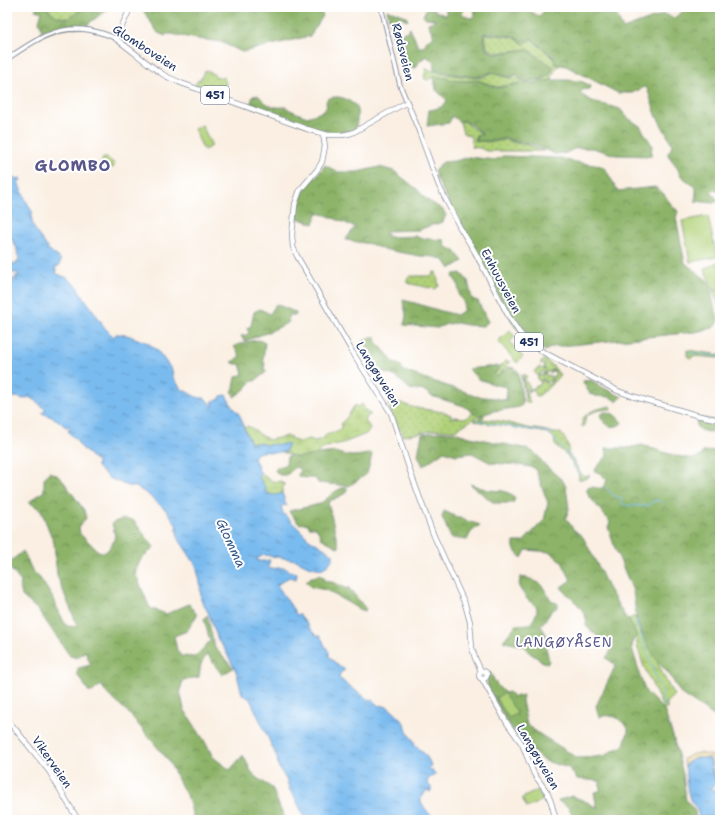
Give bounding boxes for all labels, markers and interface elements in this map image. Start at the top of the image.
street label: Glomboveien [109,21,181,75]
street label: Rødsveien [388,21,418,83]
road number: 451 [201,86,229,104]
district label: GLOMBO [35,155,111,176]
street label: Enhuusveien [477,246,525,316]
road number: 451 [515,333,543,351]
street label: Langøyveien [352,339,404,409]
water label: Glomma [212,516,250,570]
district label: LANGØYÅSEN [515,632,613,651]
street label: Langøyveien [513,721,563,793]
street label: Vikerveien [28,733,76,791]

